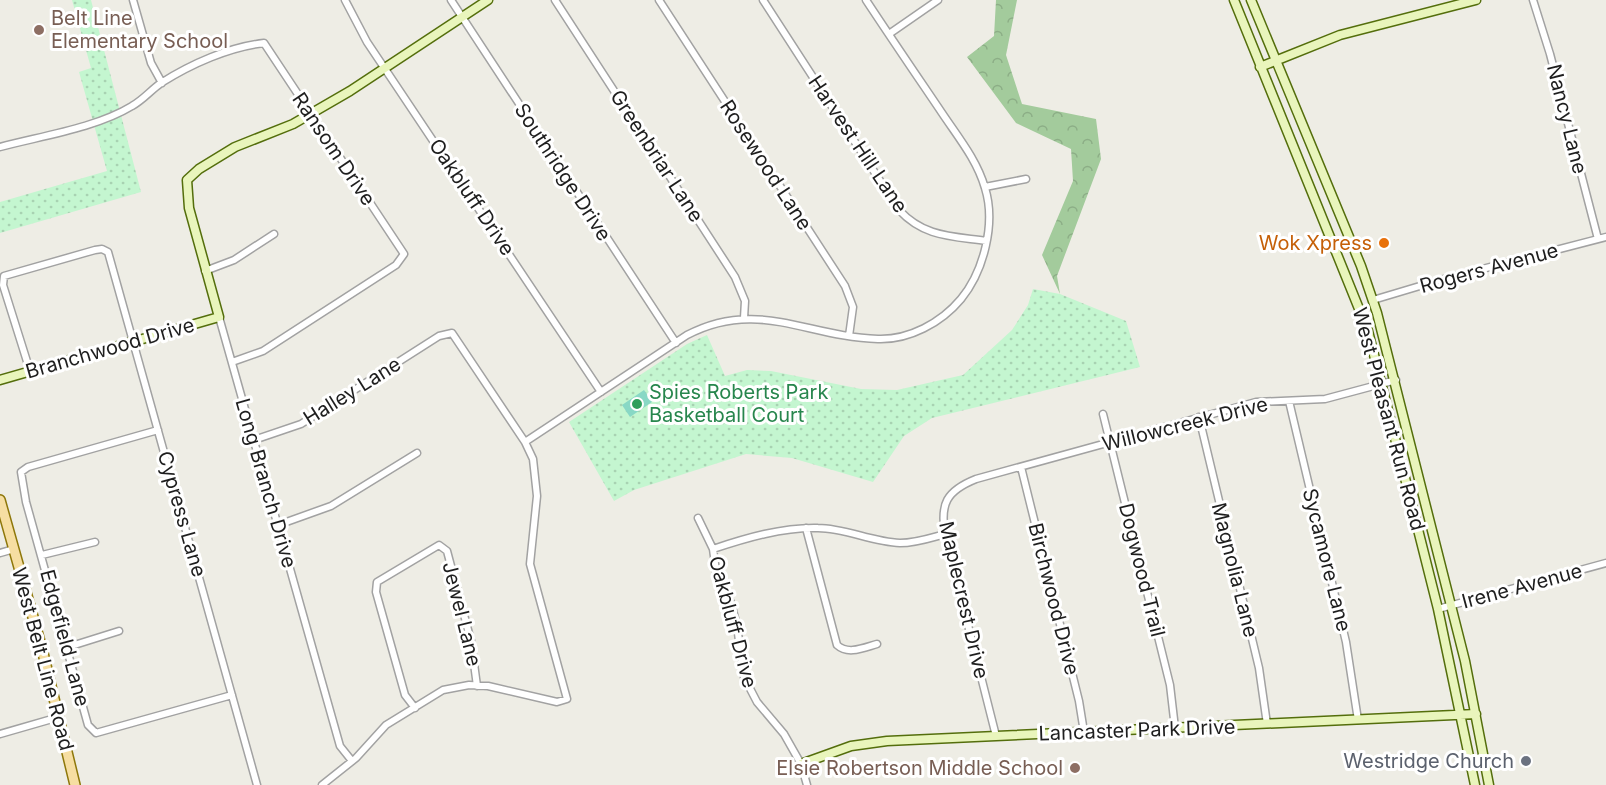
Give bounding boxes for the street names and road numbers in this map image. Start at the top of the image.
street label: Nancy Lane [1542,62,1592,176]
street label: Harvest Hill Lane [803,71,913,217]
street label: Greenbriar Lane [605,85,709,227]
street label: Ransom Drive [287,88,381,210]
street label: Rosewood Lane [715,95,817,235]
street label: Southridge Drive [510,99,616,245]
street label: Oakbluff Drive [424,134,520,260]
street label: Rogers Avenue [1417,238,1561,298]
street label: West Pleasant Run Road [1348,305,1430,533]
street label: Branchwood Drive [23,312,197,384]
street label: Halley Lane [299,352,405,430]
street label: Willowcreek Drive [1100,392,1270,456]
street label: Long Branch Drive [230,395,302,571]
street label: Cypress Lane [153,448,211,580]
street label: Sycamore Lane [1298,486,1356,634]
street label: Magnolia Lane [1207,500,1263,640]
street label: Dogwood Trail [1114,501,1170,639]
street label: Maplecrest Drive [934,519,994,681]
street label: Birchwood Drive [1024,520,1084,678]
street label: Oakbluff Drive [704,553,762,691]
street label: Irene Avenue [1459,558,1585,614]
street label: Jewel Lane [437,559,487,669]
street label: West Belt Line Road [7,565,79,753]
street label: Edgefield Lane [35,567,95,709]
street label: Lancaster Park Drive [1038,715,1236,745]

